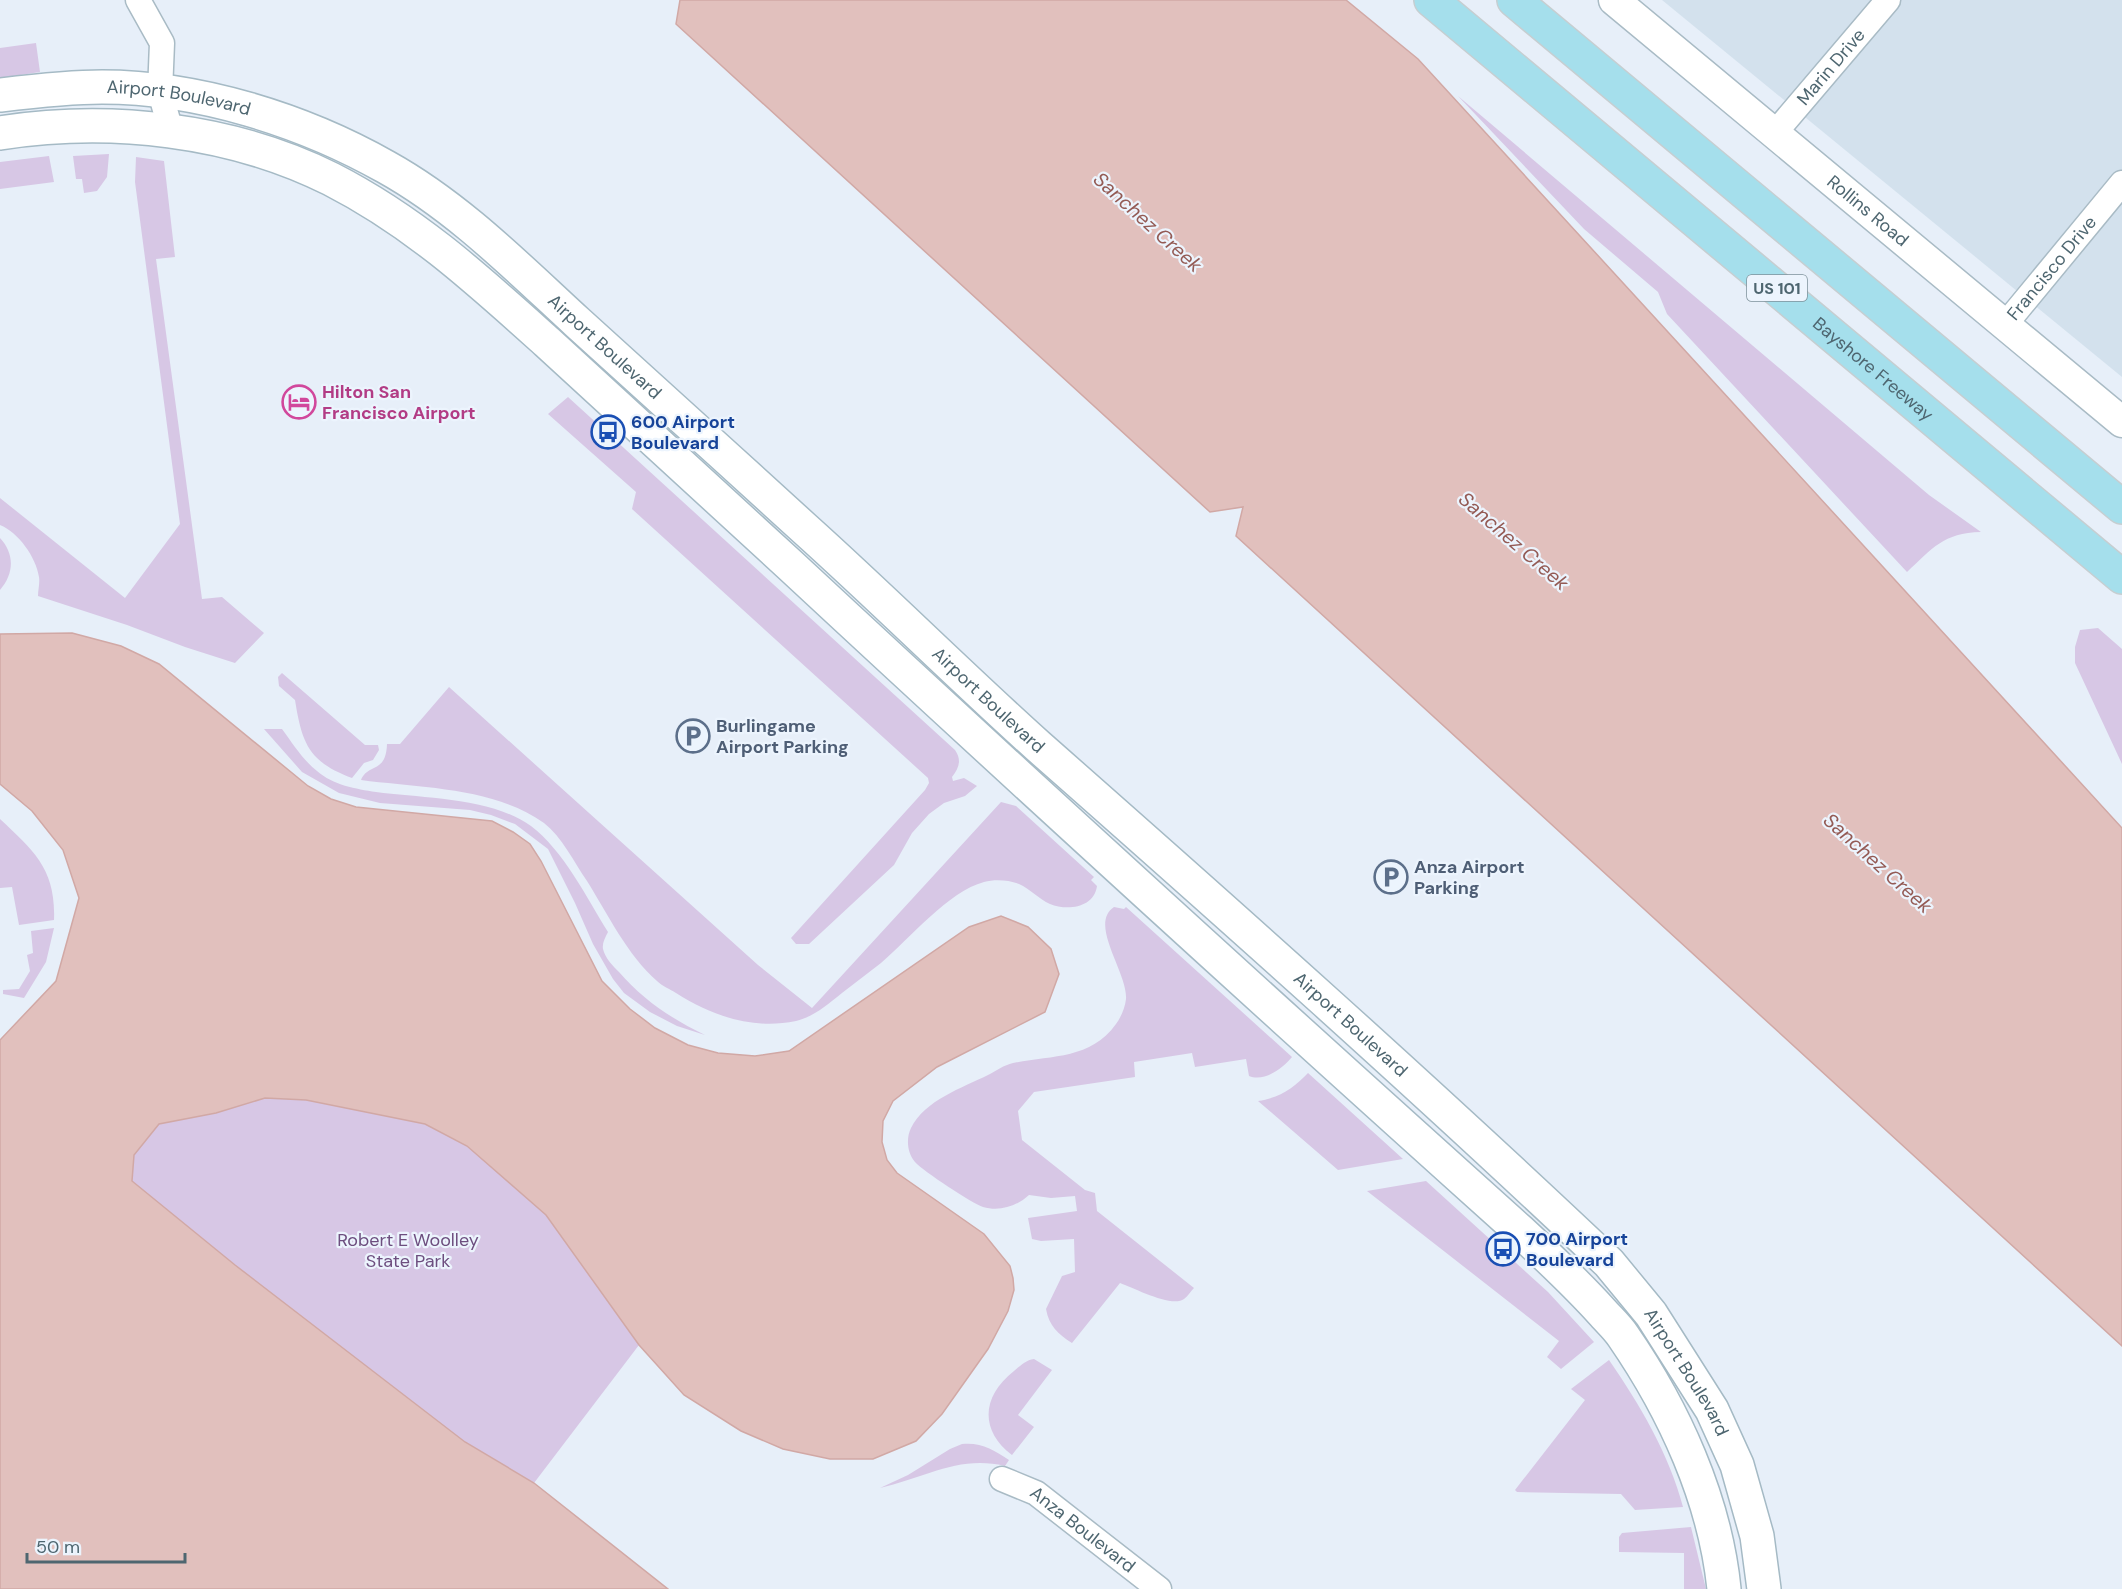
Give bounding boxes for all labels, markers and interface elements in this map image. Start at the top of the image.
street label: Marin Drive [1792,23,1871,110]
street label: Airport Boulevard [106,75,254,121]
water label: Sanchez Creek [1088,166,1209,278]
street label: Rollins Road [1822,170,1914,252]
street label: Francisco Drive [2002,211,2102,325]
road number: US 101 [1747,275,1807,301]
street label: Airport Boulevard [543,289,667,405]
street label: Bayshore Freeway [1808,312,1939,427]
place label: Hilton San Francisco Airport [322,380,476,425]
hotel icon: Hilton San Francisco Airport [281,384,317,420]
place label: 600 Airport Boulevard [631,410,735,455]
bus stop icon: 600 Airport Boulevard [590,414,626,450]
water label: Sanchez Creek [1453,486,1575,597]
street label: Airport Boulevard [927,642,1050,759]
place label: Burlingame Airport Parking [716,714,849,759]
parking icon: Burlingame Airport Parking [675,718,711,754]
water label: Sanchez Creek [1818,807,1939,919]
place label: Anza Airport Parking [1414,855,1524,900]
parking icon: Anza Airport Parking [1373,859,1409,895]
street label: Airport Boulevard [1288,967,1413,1082]
place label: 700 Airport Boulevard [1526,1227,1628,1272]
park label: Robert E Woolley State Park [337,1228,479,1273]
bus stop icon: 700 Airport Boulevard [1485,1231,1521,1267]
street label: Airport Boulevard [1638,1304,1734,1440]
street label: Anza Boulevard [1025,1481,1140,1578]
scale bar [27,1526,184,1564]
text: 50 m [36,1535,80,1559]

